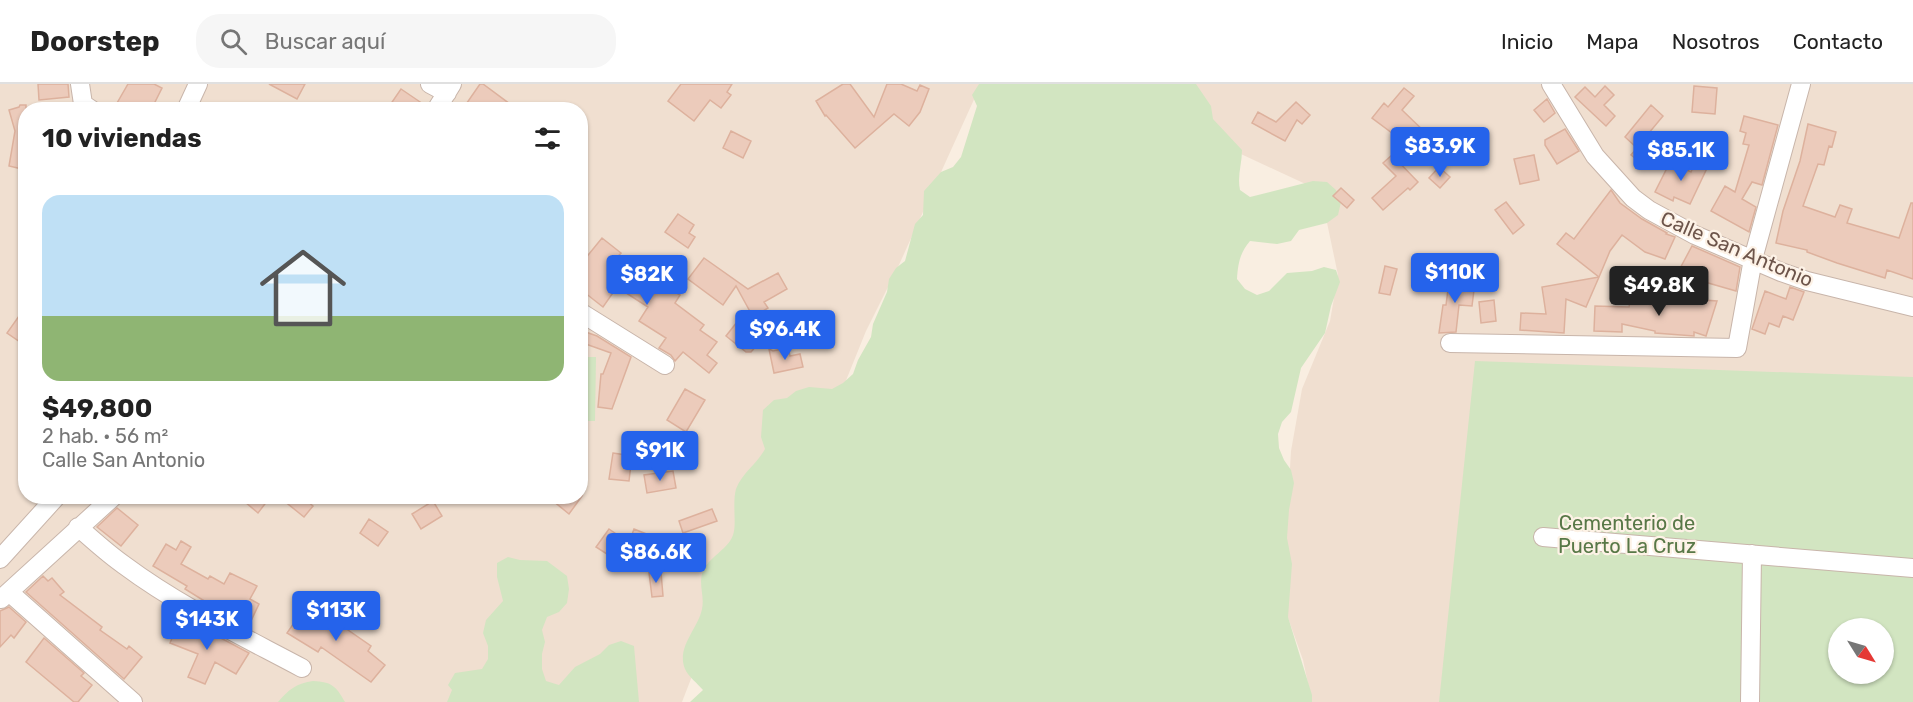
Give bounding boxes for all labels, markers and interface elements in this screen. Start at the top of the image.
search box [196,14,616,68]
text: Doorstep [30,25,160,58]
icon: search [217,25,250,58]
text: Buscar aquí [265,28,385,55]
text: Inicio [1501,29,1553,54]
text: Mapa [1586,29,1639,54]
text: Nosotros [1672,29,1760,54]
text: Contacto [1793,29,1883,54]
icon: filters [531,122,564,155]
text: 10 viviendas [42,123,202,154]
pin: $83.9K [1391,127,1489,178]
pin: $85.1K [1632,131,1730,182]
text: $83.9K [1404,134,1476,158]
text: $85.1K [1647,138,1715,162]
street label: Calle San Antonio [1657,206,1817,292]
icon: home [249,234,357,342]
pin: $110K [1413,253,1497,304]
pin: $82K [611,255,683,306]
text: $110K [1425,260,1485,284]
text: $82K [620,262,674,286]
pin: $49.8K [1610,266,1708,317]
text: $49.8K [1623,273,1695,297]
pin: $96.4K [736,310,834,361]
text: $96.4K [749,317,821,341]
text: $49,800 [42,393,152,424]
text: 2 hab. · 56 m² [42,424,168,448]
pin: $91K [624,431,696,482]
text: $91K [635,438,685,462]
text: Calle San Antonio [42,448,205,472]
park label: Cementerio de Puerto La Cruz [1558,511,1696,558]
pin: $86.6K [607,533,705,584]
text: $86.6K [620,540,692,564]
pin: $113K [294,591,378,642]
text: $113K [306,598,366,622]
pin: $143K [165,600,249,651]
text: $143K [175,607,239,631]
north arrow [1828,618,1894,684]
map controls [1828,618,1894,684]

